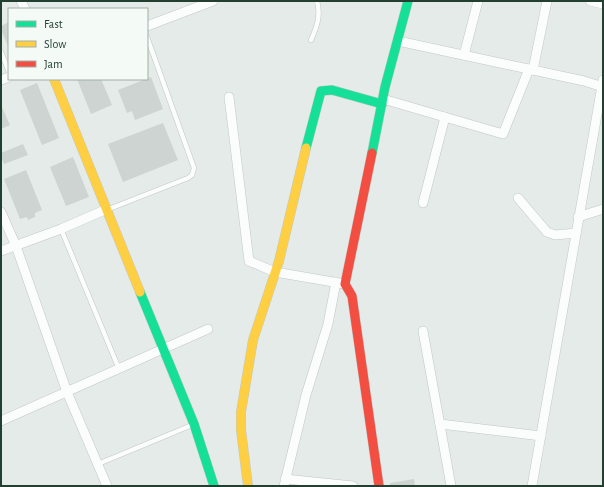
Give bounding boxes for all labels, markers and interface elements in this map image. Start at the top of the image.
legend [8,8,148,80]
text: Fast [44,18,63,30]
text: Slow [44,38,66,50]
text: Jam [44,58,63,70]

